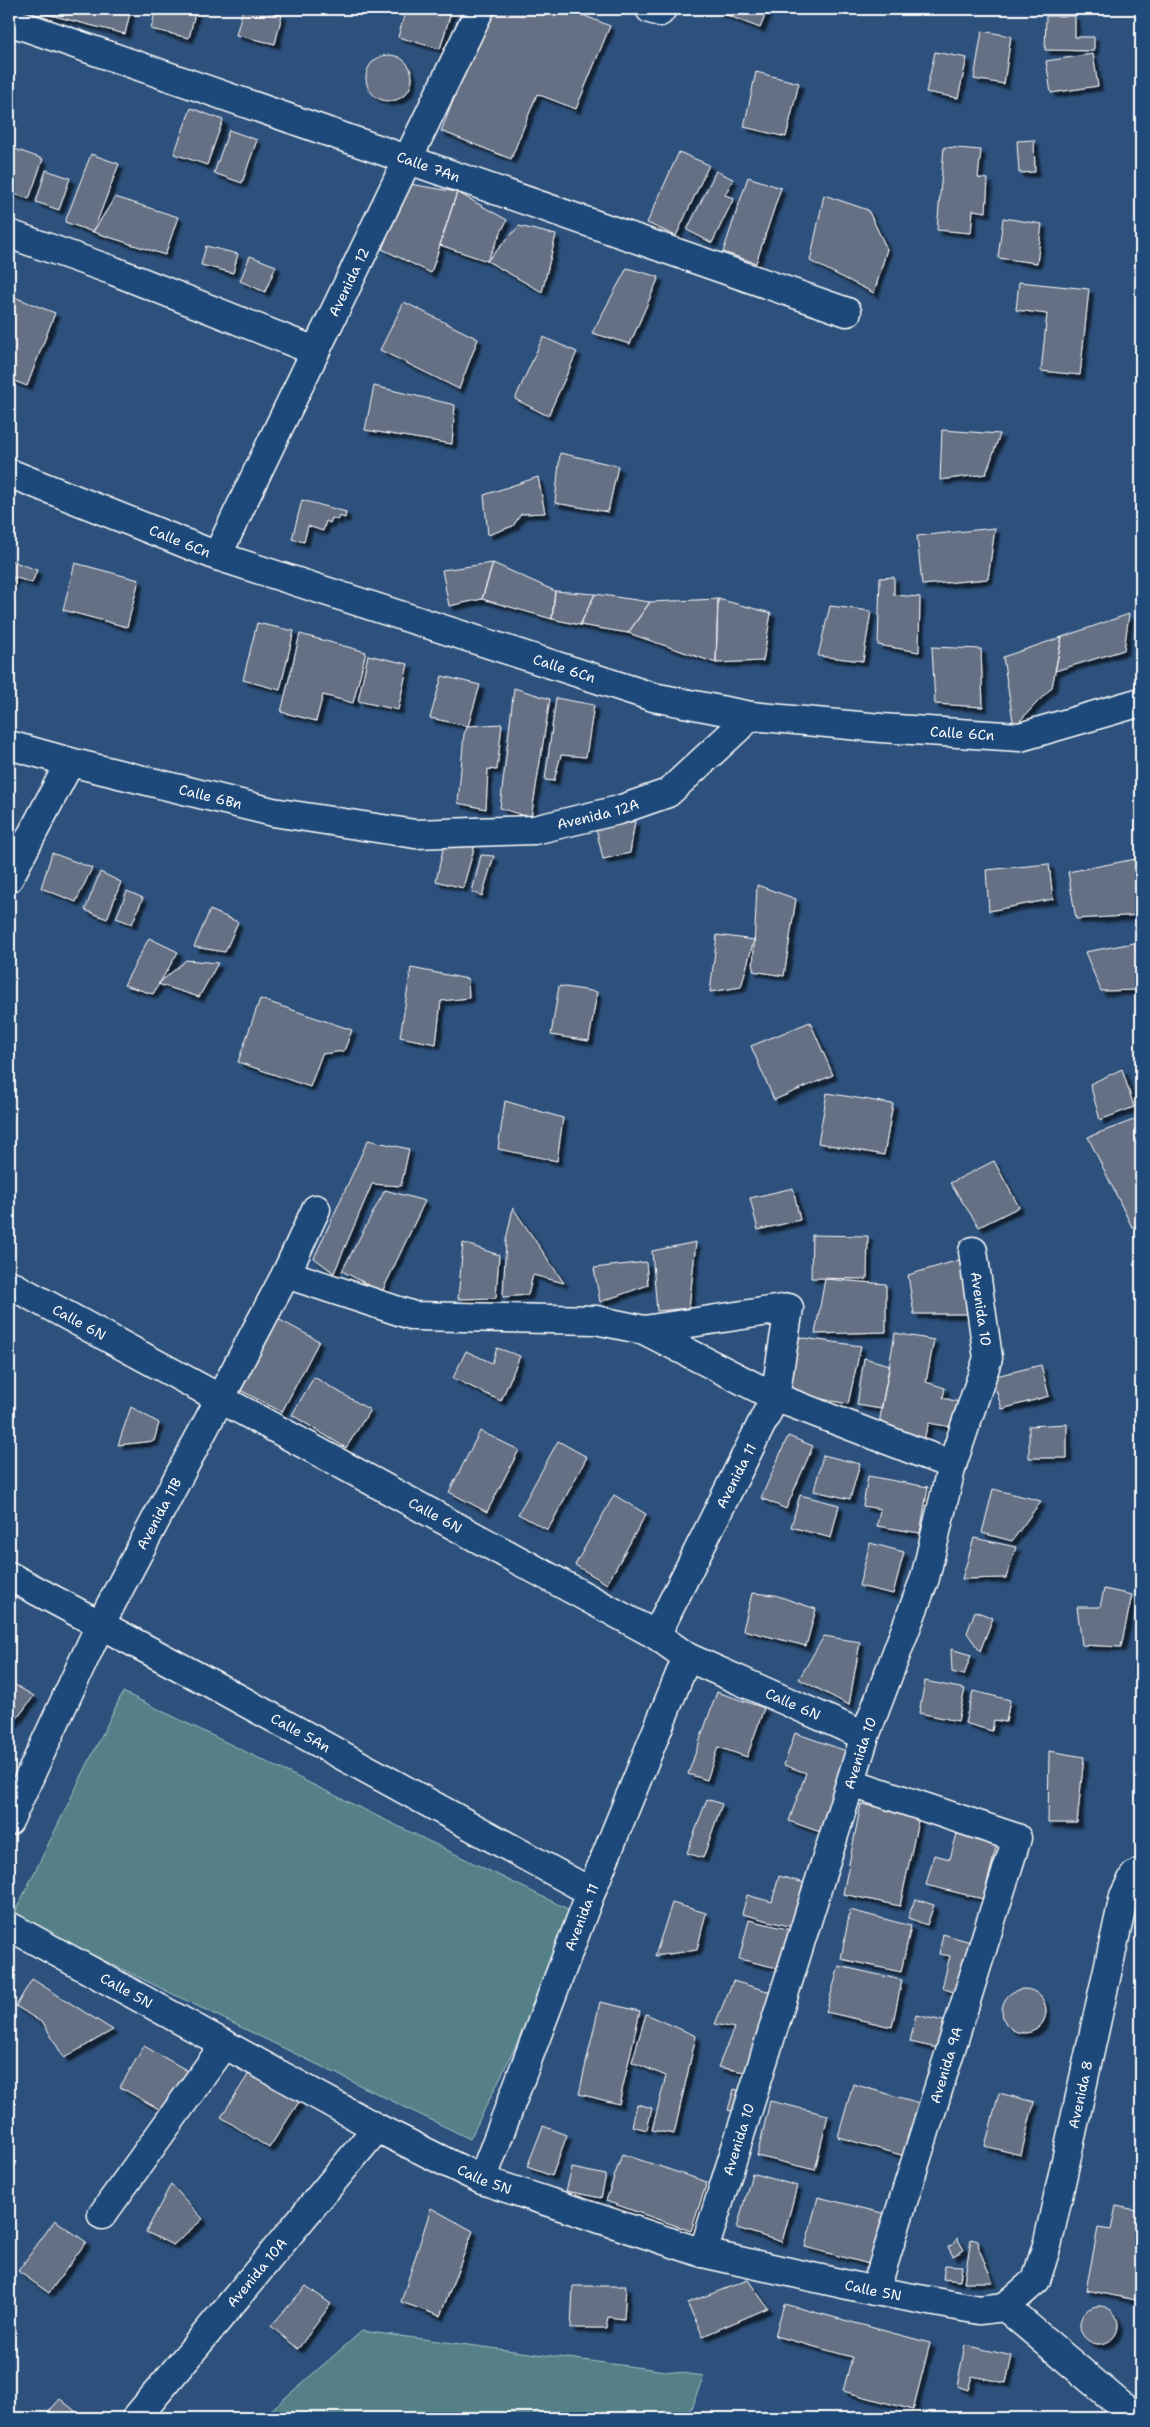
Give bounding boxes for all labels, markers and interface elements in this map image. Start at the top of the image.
street label: Calle 7An [394,147,463,186]
street label: Avenida 12 [324,245,373,320]
street label: Calle 6Cn [147,521,214,562]
street label: Calle 6Cn [531,650,598,687]
street label: Calle 6Cn [929,722,995,744]
street label: Calle 6Bn [177,780,244,813]
street label: Avenida 12A [555,795,641,833]
street label: Avenida 10 [967,1271,995,1347]
street label: Calle 6N [49,1300,109,1344]
street label: Avenida 11 [712,1440,760,1512]
street label: Avenida 11B [132,1475,185,1553]
street label: Calle 6N [405,1493,465,1537]
street label: Calle 6N [763,1684,823,1724]
street label: Calle 5An [268,1709,334,1756]
street label: Avenida 10 [840,1714,880,1791]
street label: Avenida 11 [561,1881,603,1954]
street label: Calle 5N [97,1969,156,2012]
street label: Avenida 9A [926,2024,966,2106]
street label: Avenida 8 [1064,2059,1097,2130]
street label: Avenida 10 [719,2101,758,2178]
street label: Calle 5N [454,2160,514,2198]
street label: Avenida 10A [223,2234,291,2311]
street label: Calle 5N [843,2276,903,2305]

